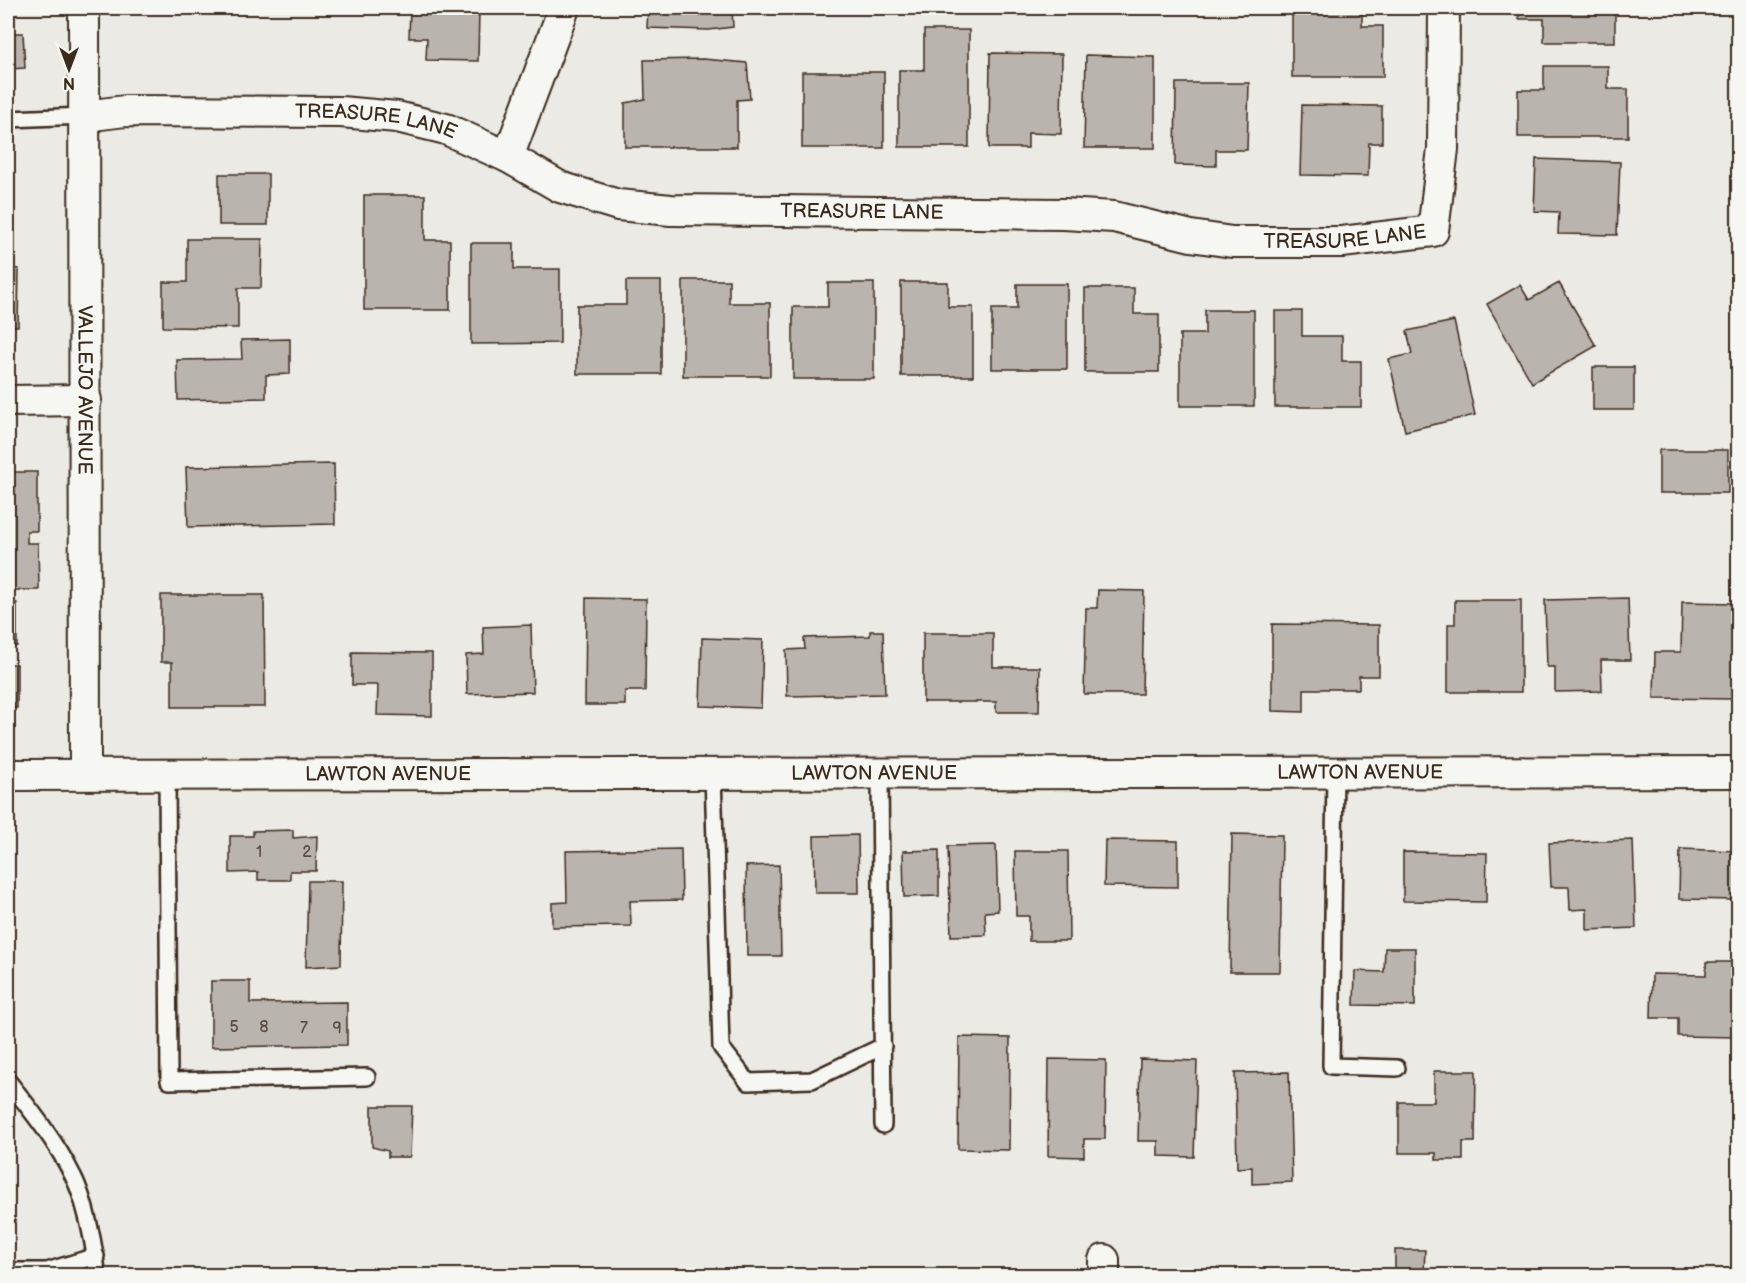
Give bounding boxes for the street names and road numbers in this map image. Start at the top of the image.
street label: TREASURE LANE [295,100,461,144]
street label: TREASURE LANE [780,199,944,225]
street label: TREASURE LANE [1264,220,1428,254]
street label: VALLEJO AVENUE [72,305,97,475]
street label: LAWTON AVENUE [791,761,957,786]
street label: LAWTON AVENUE [1277,761,1443,785]
street label: LAWTON AVENUE [305,762,471,786]

